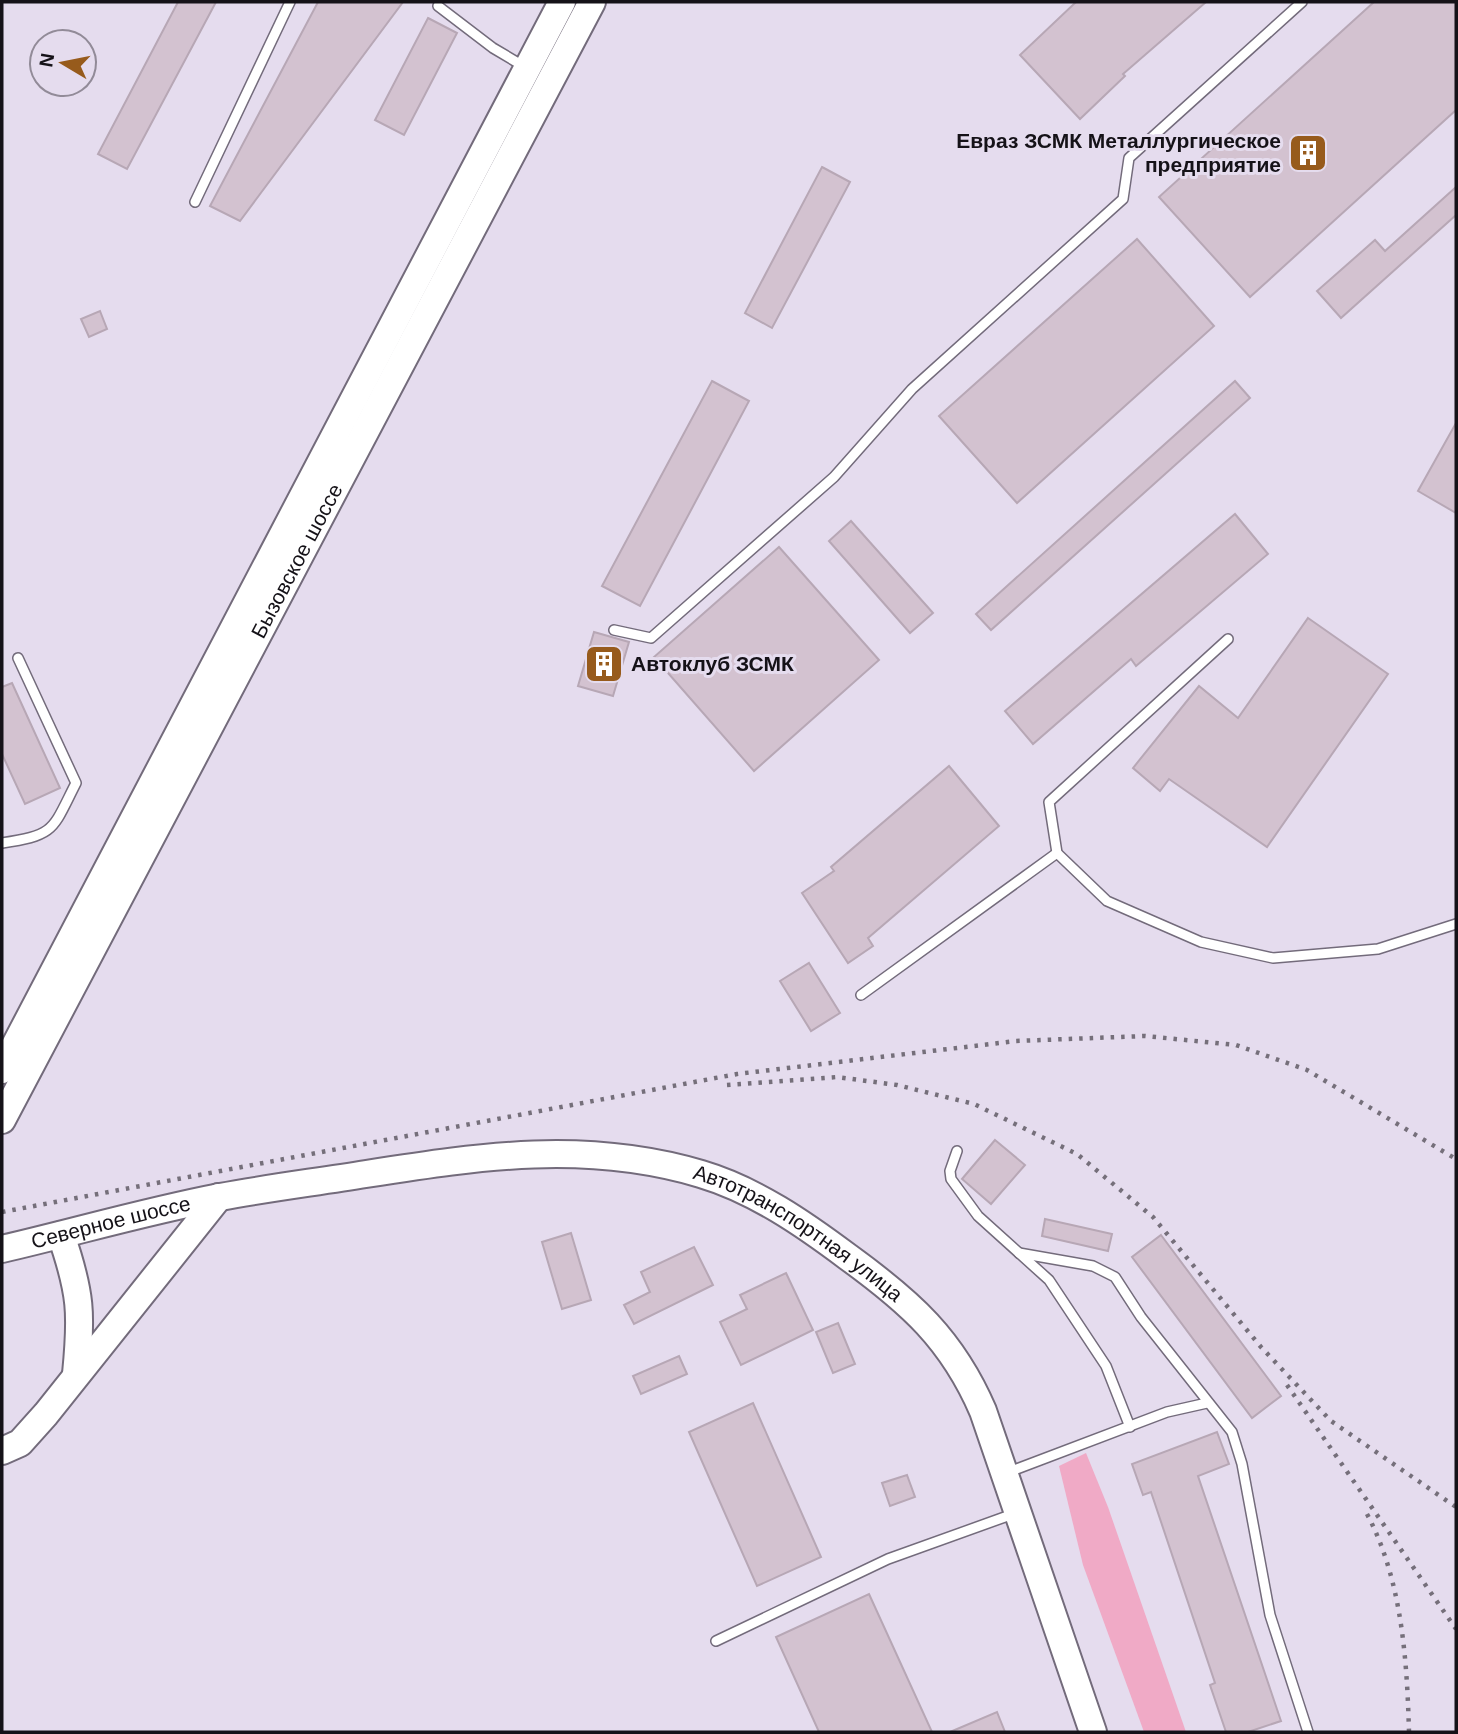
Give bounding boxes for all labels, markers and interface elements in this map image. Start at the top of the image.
north arrow [28,28,98,98]
text: N [35,52,58,69]
place label: Евраз ЗСМК Металлургическое предприятие [956,129,1281,176]
building icon: Евраз ЗСМК Металлургическое предприятие [1287,132,1329,174]
street label: Бызовское шоссе [246,480,347,642]
building icon: Автоклуб ЗСМК [583,643,625,685]
place label: Автоклуб ЗСМК [631,652,794,675]
street label: Автотранспортная улица [691,1160,908,1306]
street label: Северное шоссе [29,1191,192,1253]

